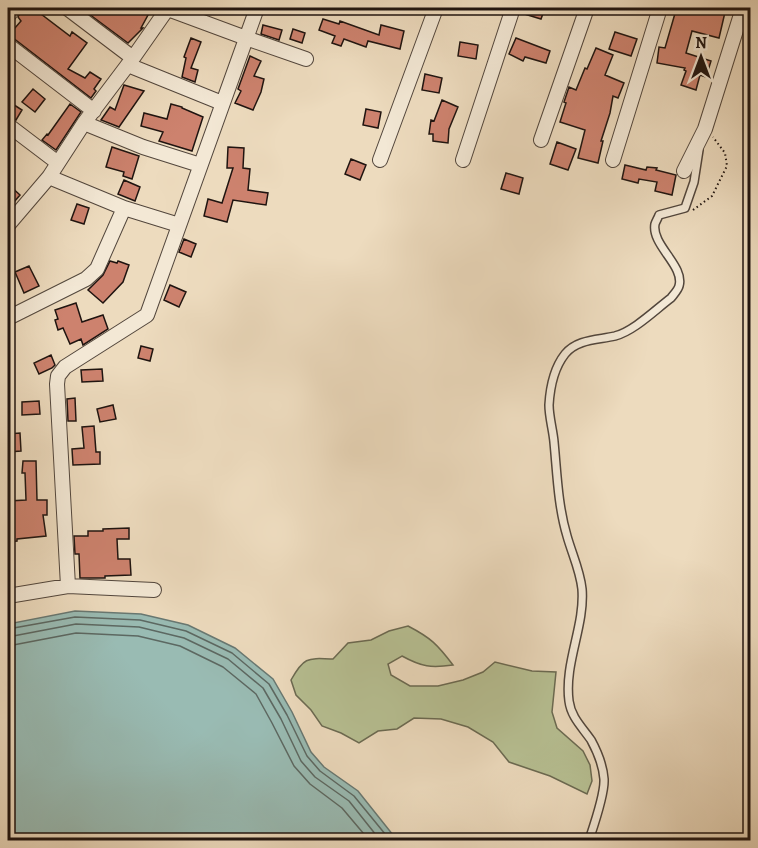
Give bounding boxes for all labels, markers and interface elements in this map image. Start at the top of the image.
north arrow [671,27,731,87]
text: N [695,32,707,54]

